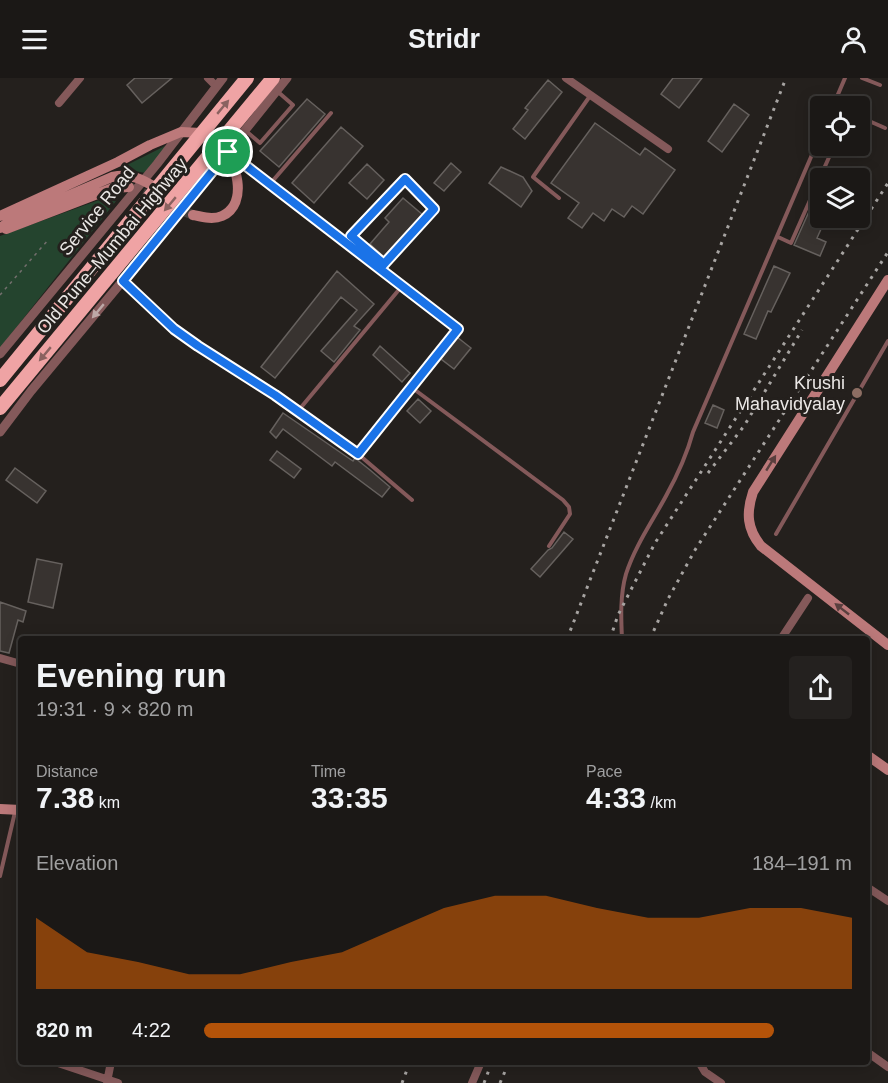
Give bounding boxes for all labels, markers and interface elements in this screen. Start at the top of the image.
icon: menu [18,23,51,56]
icon: person [837,23,870,56]
text: Stridr [408,24,480,54]
map controls [810,96,870,228]
button: locate [810,96,870,156]
one-way arrow [216,99,229,115]
pin [202,126,253,177]
icon: arrive [211,135,244,168]
street label: Old Pune–Mumbai Highway [33,154,191,338]
street label: Service Road [55,163,139,259]
button: layers [810,168,870,228]
one-way arrow [164,196,177,211]
one-way arrow [91,303,104,319]
one-way arrow [39,346,52,361]
place label: Krushi Mahavidyalay [735,373,845,414]
marker: Krushi Mahavidyalay [850,386,864,400]
one-way arrow [766,455,777,471]
one-way arrow [834,604,849,616]
button: share [789,656,852,719]
text: Evening run [36,657,227,694]
text: 19:31 · 9 × 820 m [36,698,193,720]
text: Distance [36,763,98,780]
text: Time [311,763,346,780]
text: Pace [586,763,622,780]
text: 7.38 [36,781,94,814]
text: 33:35 [311,781,388,814]
text: 4:33 [586,781,646,814]
text: km [94,794,120,811]
text: /km [646,794,676,811]
text: Elevation [36,852,118,874]
text: 184–191 m [752,852,852,874]
text: 820 m [36,1019,93,1041]
text: 4:22 [132,1019,171,1041]

